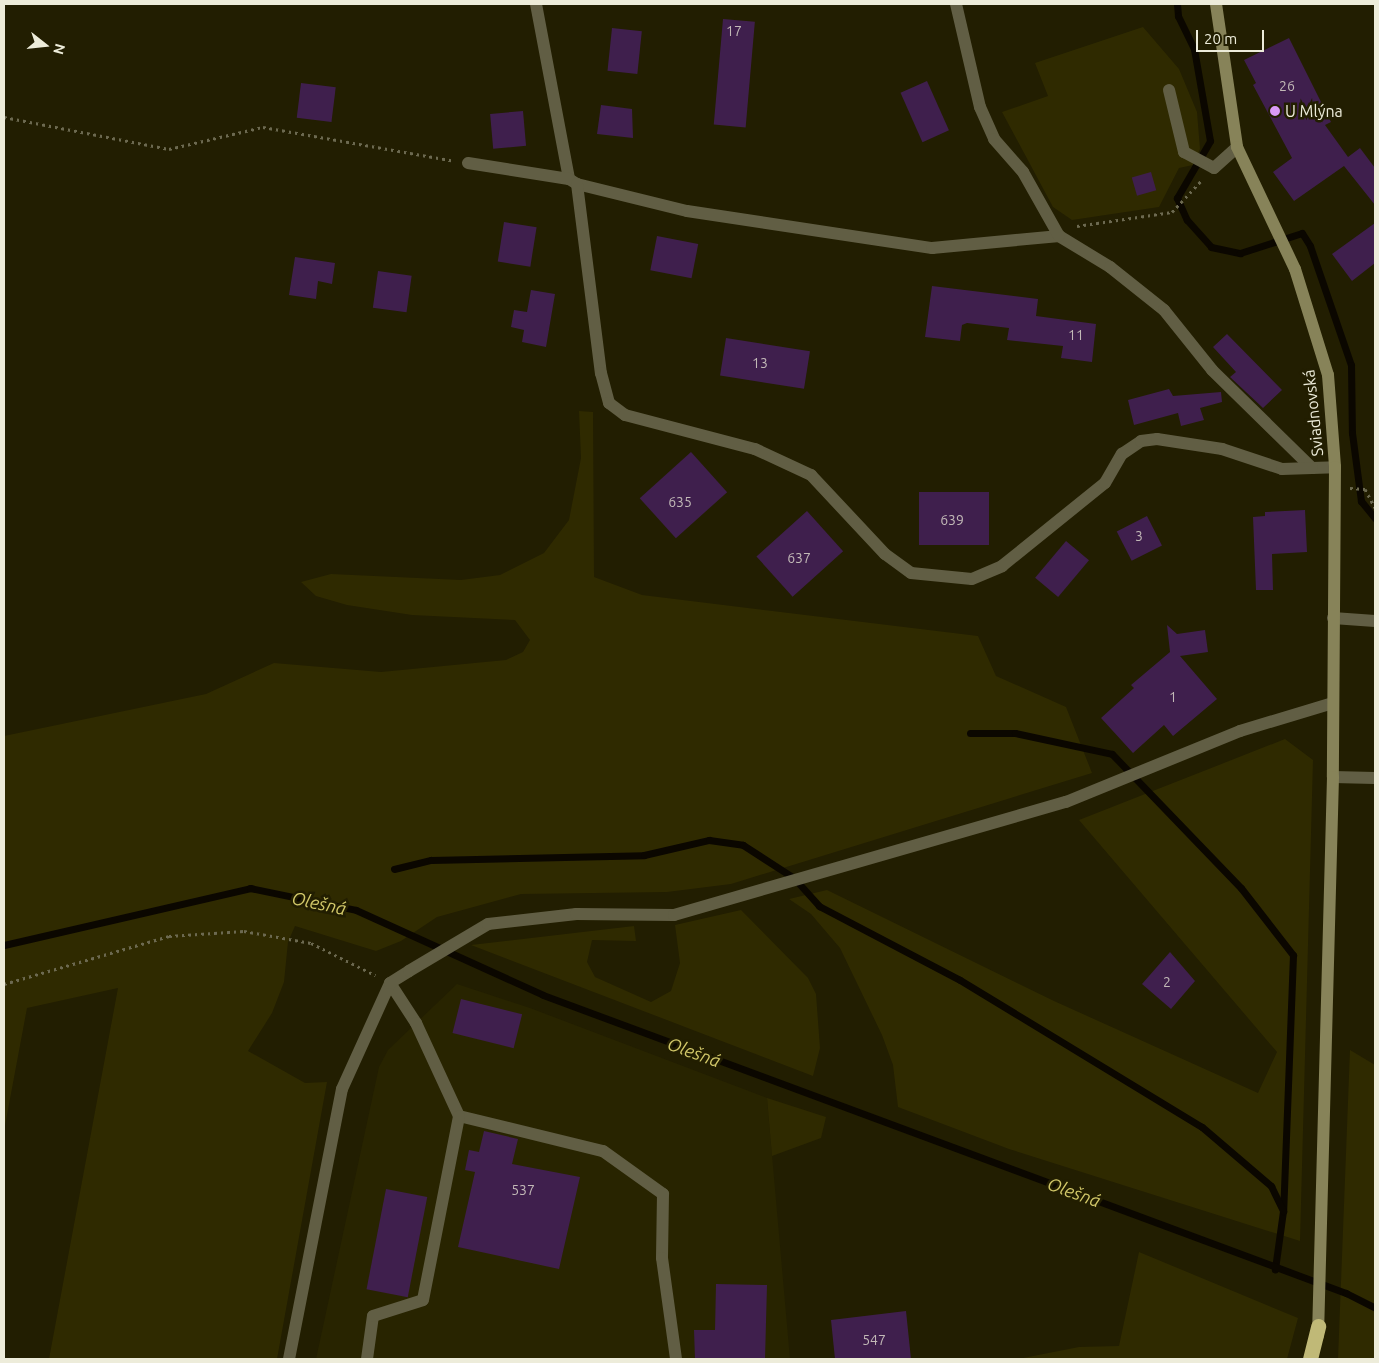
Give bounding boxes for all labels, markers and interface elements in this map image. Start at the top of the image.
north arrow [20,20,70,70]
scale bar [1199,20,1266,52]
house number: 17 [726,23,742,39]
text: 20 m [1204,30,1237,47]
text: N [50,42,69,56]
house number: 26 [1279,78,1295,94]
place label: U Mlýna [1285,101,1343,121]
marker: U Mlýna [1269,105,1281,117]
house number: 11 [1068,327,1084,343]
house number: 13 [752,355,768,371]
street label: Sviadnovská [1299,369,1327,457]
house number: 635 [668,494,692,510]
house number: 639 [940,512,964,528]
house number: 3 [1135,528,1143,544]
house number: 637 [787,550,811,566]
house number: 1 [1169,689,1177,705]
water label: Olešná [290,887,348,919]
house number: 2 [1163,974,1171,990]
water label: Olešná [664,1032,724,1072]
water label: Olešná [1044,1172,1104,1212]
house number: 537 [511,1182,535,1198]
house number: 547 [862,1332,886,1348]

